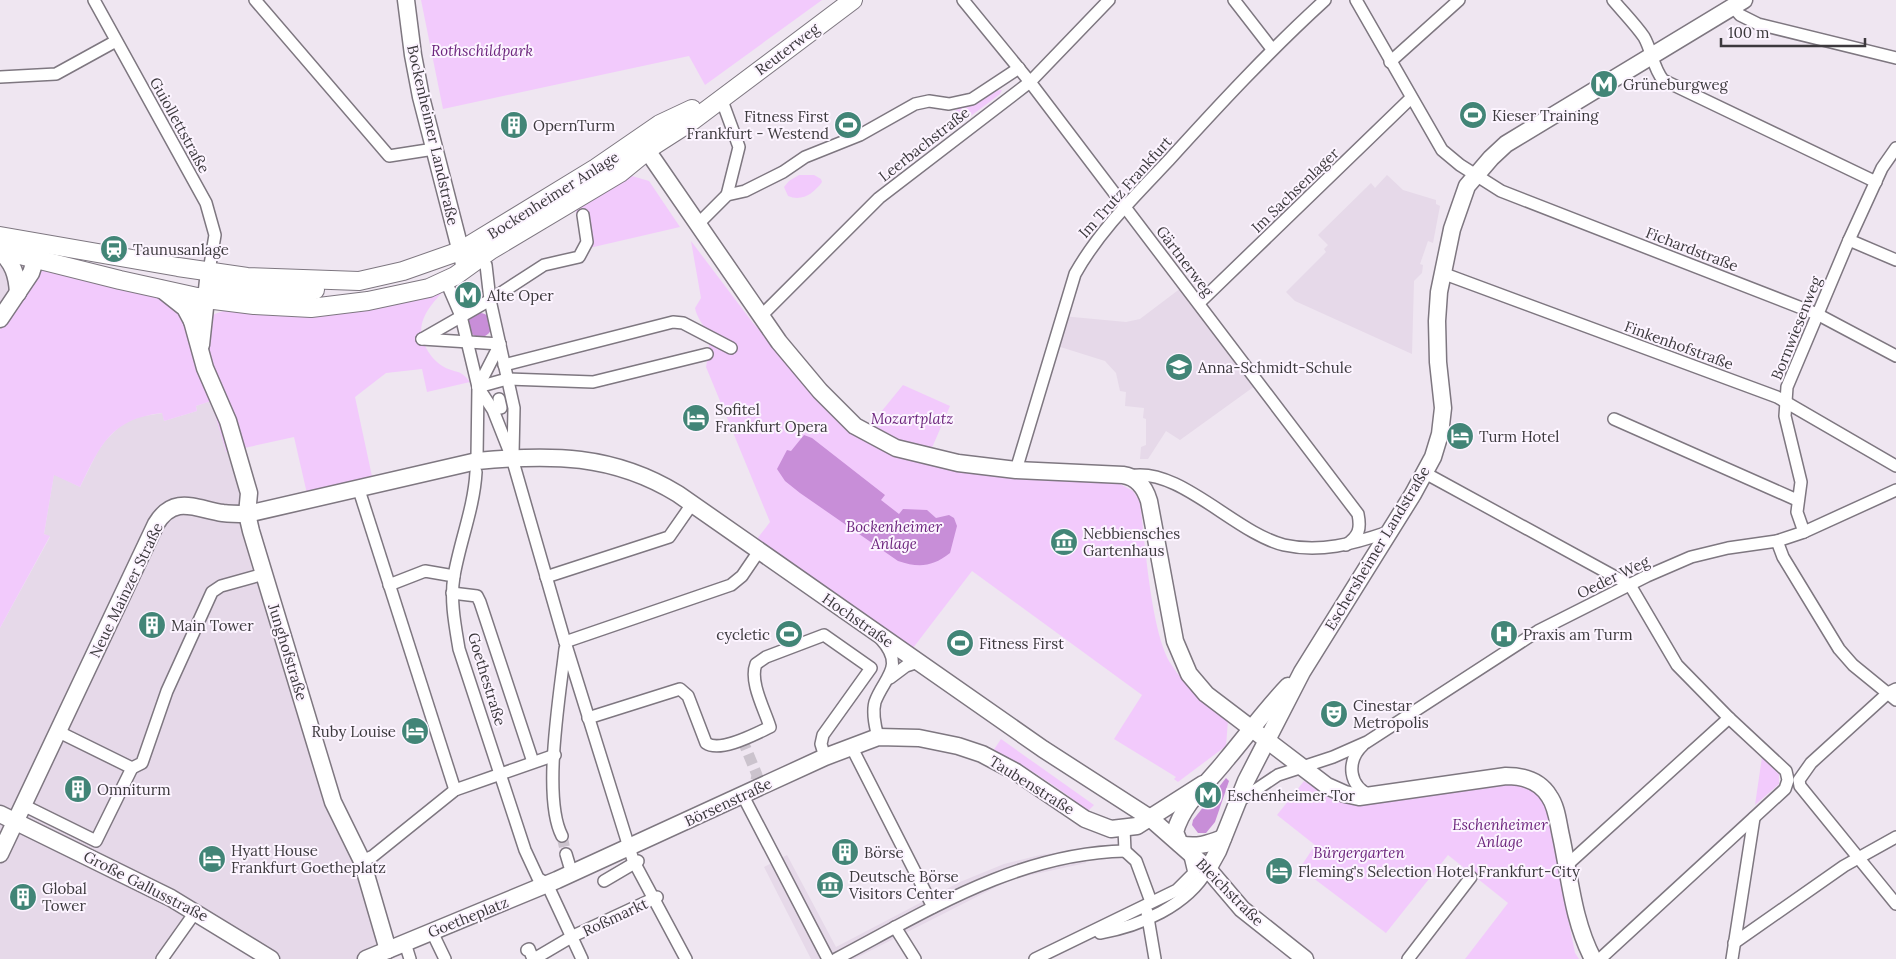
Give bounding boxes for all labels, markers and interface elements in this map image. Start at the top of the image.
scale bar [1721,15,1865,47]
street label: Reuterweg [751,18,823,79]
text: 100 m [1728,23,1769,42]
park label: Rothschildpark [431,41,533,60]
street label: Bockenheimer Landstraße [403,43,463,227]
metro station icon: Grüneburgweg [1589,69,1619,99]
street label: Guiollettstraße [146,74,214,176]
place label: Grüneburgweg [1623,75,1729,94]
sports icon: Kieser Training [1458,100,1488,130]
street label: Leerbachstraße [875,103,973,185]
place label: Kieser Training [1492,106,1599,125]
place label: Fitness First Frankfurt - Westend [687,107,829,143]
building icon: OpernTurm [499,110,529,140]
sports icon: Fitness First Frankfurt - Westend [833,110,863,140]
place label: OpernTurm [533,116,615,135]
street label: Im Trutz Frankfurt [1074,132,1176,242]
street label: Im Sachsenlager [1247,143,1343,237]
street label: Bockenheimer Anlage [484,147,622,243]
street label: Gärtnerweg [1152,222,1218,301]
street label: Fichardstraße [1643,223,1741,275]
station icon: Taunusanlage [99,234,129,264]
place label: Taunusanlage [133,240,229,259]
street label: Bornwiesenweg [1767,273,1826,383]
metro station icon: Alte Oper [453,280,483,310]
place label: Alte Oper [486,286,554,305]
street label: Finkenhofstraße [1622,316,1736,374]
school or university icon: Anna-Schmidt-Schule [1164,352,1194,382]
place label: Anna-Schmidt-Schule [1197,358,1352,377]
place label: Sofitel Frankfurt Opera [715,400,828,436]
hotel icon: Sofitel Frankfurt Opera [681,403,711,433]
park label: Mozartplatz [871,409,953,428]
hotel icon: Turm Hotel [1445,421,1475,451]
place label: Turm Hotel [1479,427,1559,446]
street label: Eschersheimer Landstraße [1320,462,1434,634]
park label: Bockenheimer Anlage [846,517,942,553]
street label: Neue Mainzer Straße [85,519,167,661]
place label: Nebbiensches Gartenhaus [1083,524,1180,560]
museum icon: Nebbiensches Gartenhaus [1049,527,1079,557]
street label: Oeder Weg [1574,551,1653,603]
street label: Hochstraße [819,589,897,651]
street label: Junghofstraße [264,600,312,703]
building icon: Main Tower [137,610,167,640]
place label: Main Tower [171,616,254,635]
sports icon: cycletic [774,619,804,649]
hospital icon: Praxis am Turm [1489,619,1519,649]
place label: cycletic [716,625,770,644]
place label: Praxis am Turm [1523,625,1633,644]
sports icon: Fitness First [945,628,975,658]
street label: Goethestraße [464,630,510,728]
place label: Fitness First [979,634,1064,653]
place label: Cinestar Metropolis [1353,696,1429,732]
theatre icon: Cinestar Metropolis [1319,699,1349,729]
hotel icon: Ruby Louise [400,716,430,746]
place label: Ruby Louise [311,722,396,741]
street label: Taubenstraße [986,751,1078,819]
building icon: Omniturm [63,774,93,804]
street label: Börsenstraße [681,774,775,830]
place label: Omniturm [97,780,171,799]
metro station icon: Eschenheimer Tor [1193,780,1223,810]
place label: Eschenheimer Tor [1227,786,1355,805]
park label: Eschenheimer Anlage [1452,815,1548,851]
building icon: Börse [830,837,860,867]
place label: Hyatt House Frankfurt Goetheplatz [231,841,386,877]
place label: Börse [864,843,904,862]
park label: Bürgergarten [1313,843,1405,862]
hotel icon: Hyatt House Frankfurt Goetheplatz [197,844,227,874]
street label: Große Gallusstraße [81,846,211,926]
street label: Bleichstraße [1192,854,1268,930]
hotel icon: Fleming's Selection Hotel Frankfurt-City [1264,856,1294,886]
place label: Fleming's Selection Hotel Frankfurt-City [1298,862,1580,881]
place label: Deutsche Börse Visitors Center [848,867,959,903]
museum icon: Deutsche Börse Visitors Center [815,870,845,900]
place label: Global Tower [42,879,87,915]
building icon: Global Tower [8,882,38,912]
street label: Goetheplatz [425,892,511,942]
street label: Roßmarkt [579,894,651,940]

